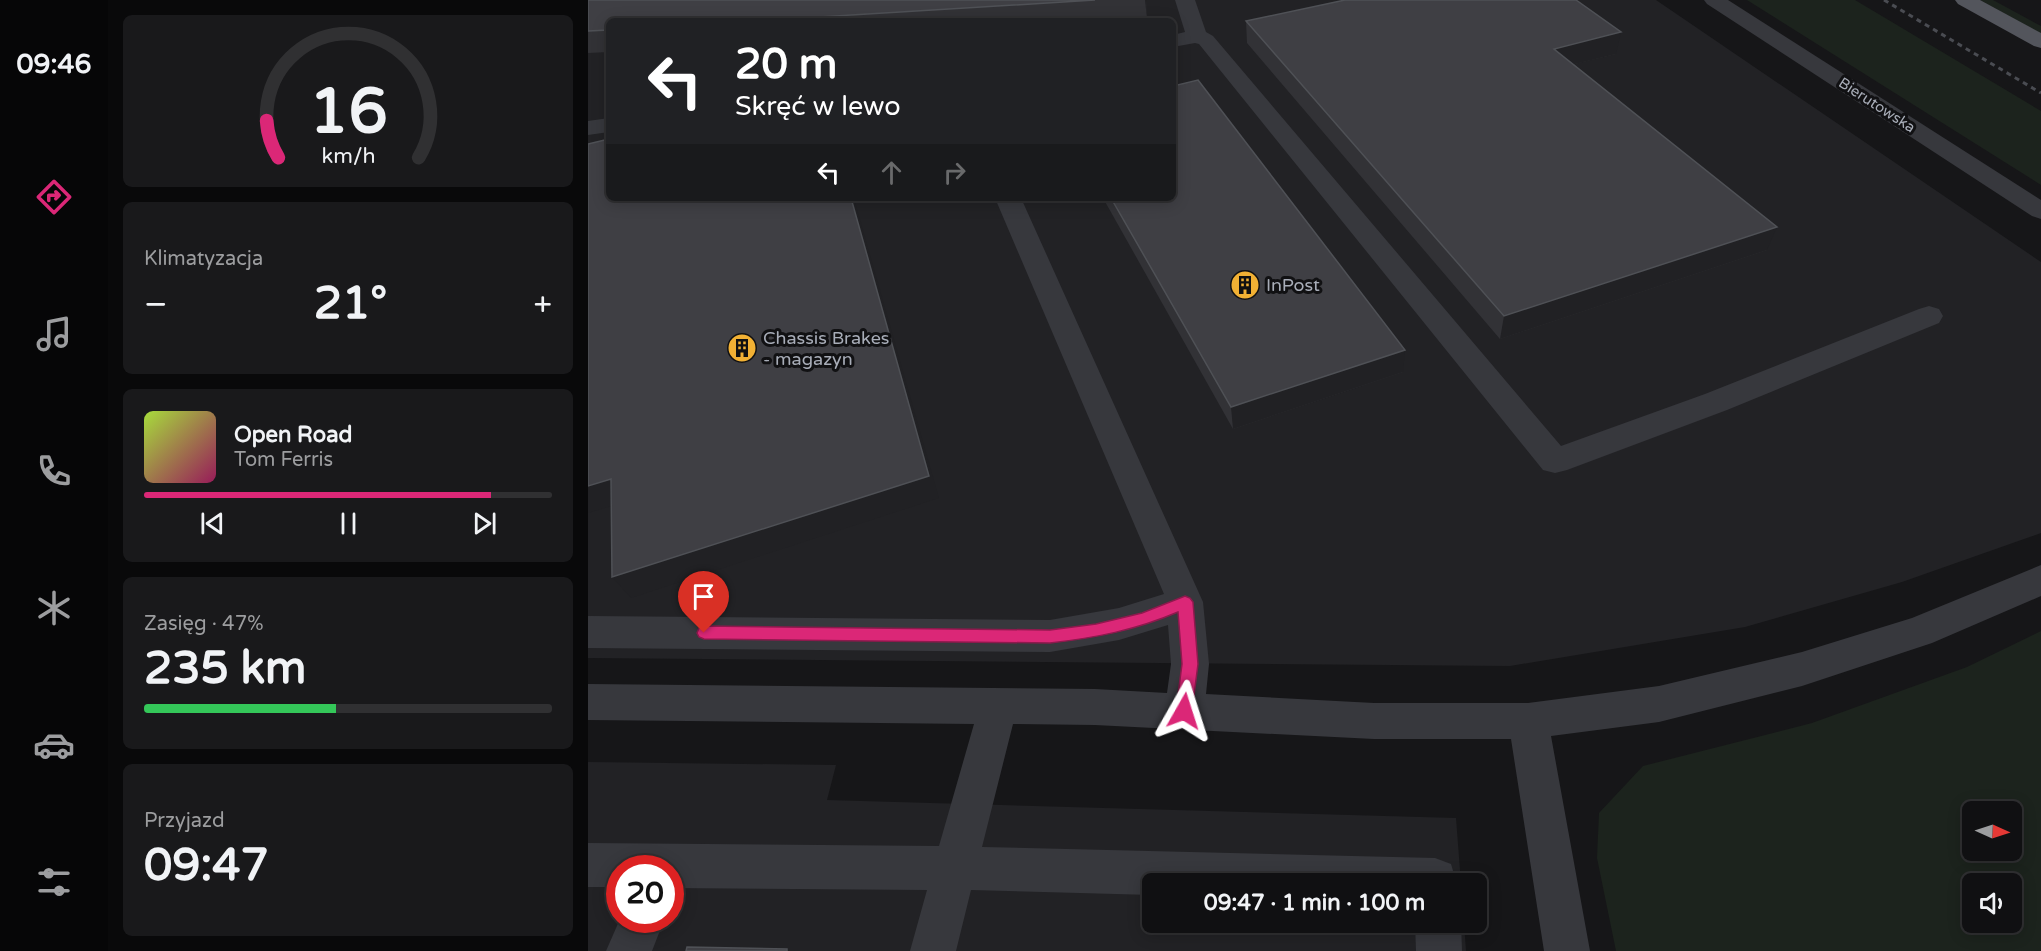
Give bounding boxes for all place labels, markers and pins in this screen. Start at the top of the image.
building icon: InPost [1229,269,1261,301]
place label: InPost [1266,274,1320,296]
place label: Chassis Brakes - magazyn [763,327,890,370]
building icon: Chassis Brakes - magazyn [726,332,758,364]
pin [678,571,729,633]

